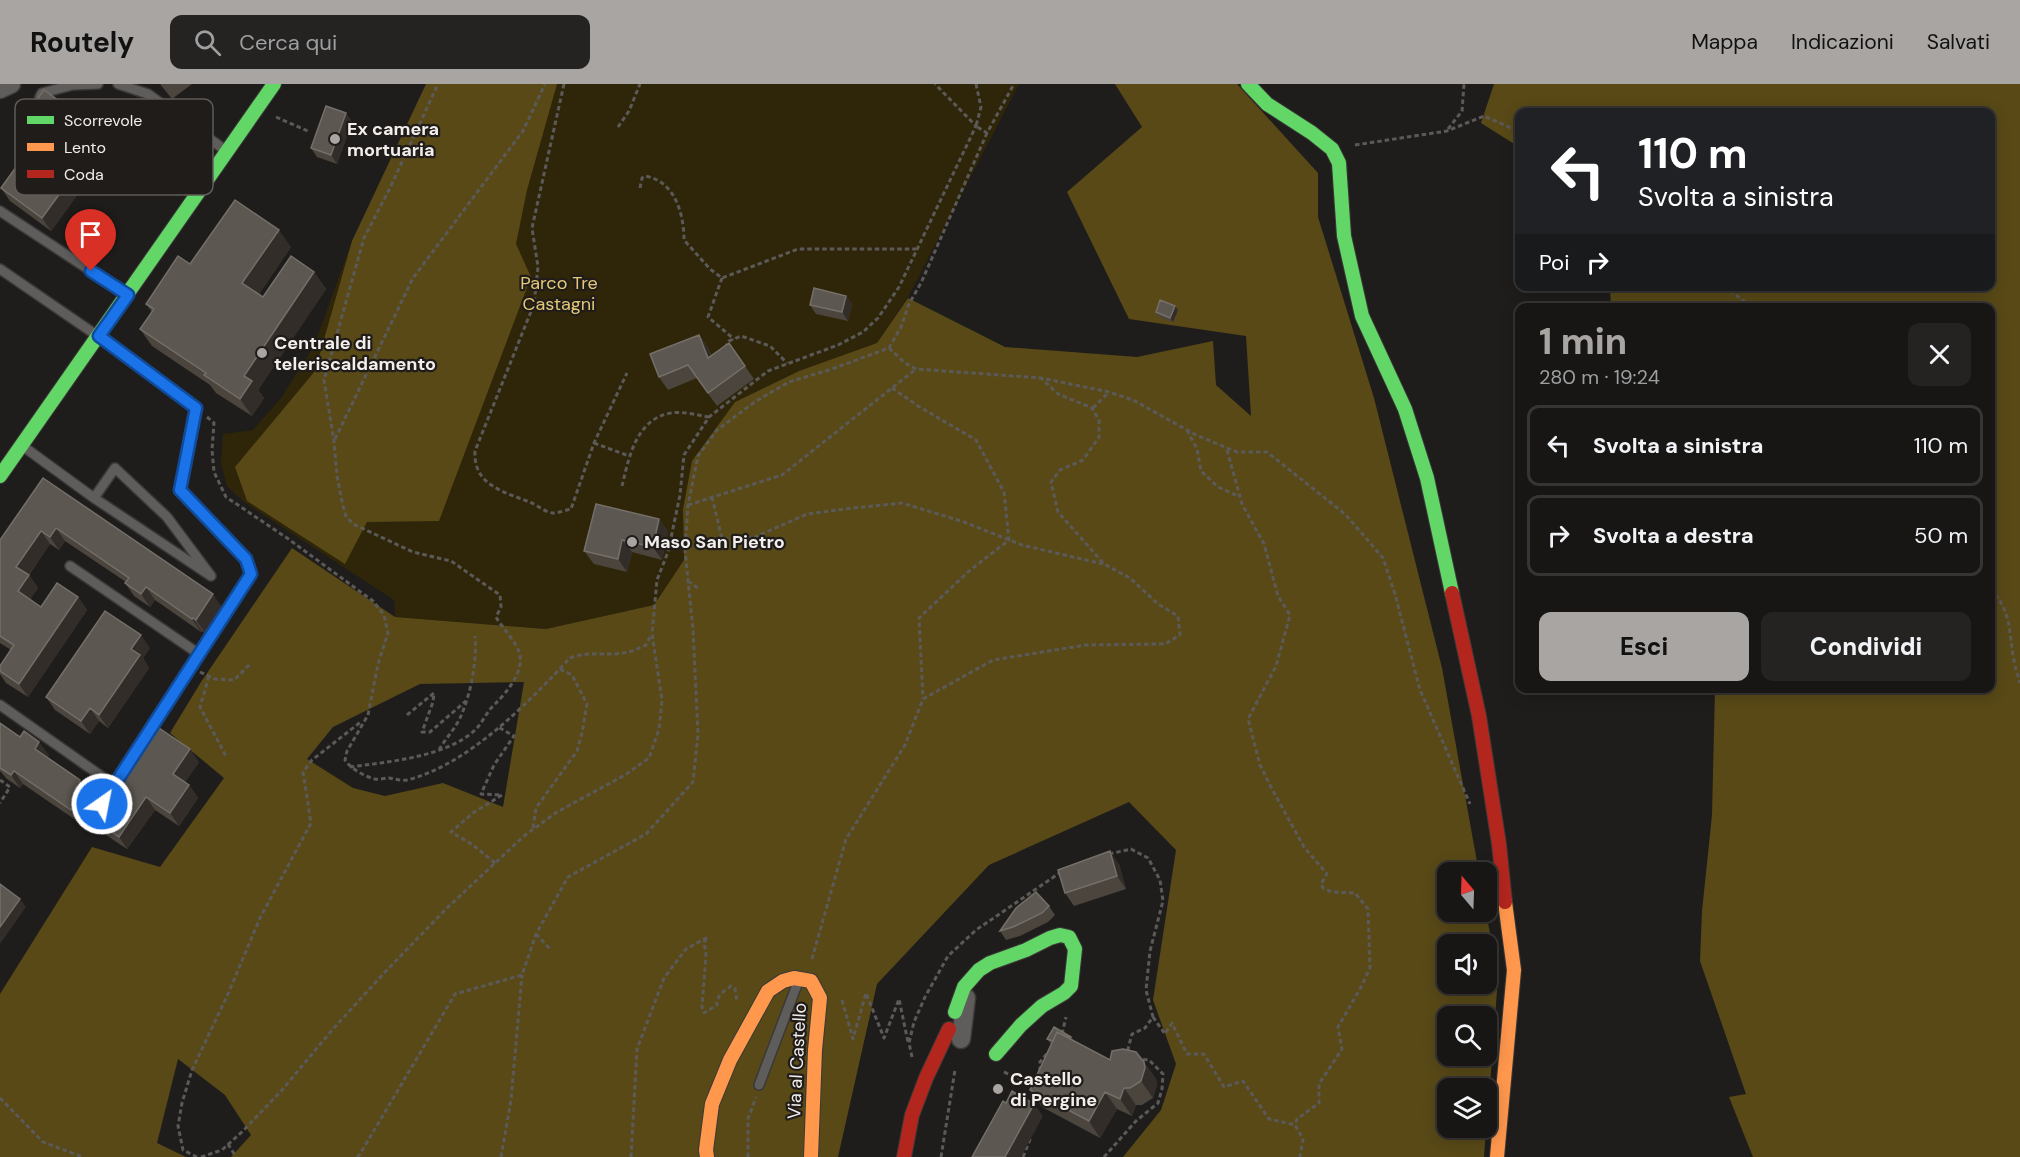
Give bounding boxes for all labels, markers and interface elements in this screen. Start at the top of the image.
search box [170,15,590,69]
text: Routely [30,24,134,61]
icon: search [191,26,224,59]
text: Cerca qui [239,28,337,57]
text: Mappa [1691,28,1758,56]
text: Indicazioni [1791,28,1894,56]
text: Salvati [1927,28,1990,56]
legend [15,99,213,195]
text: Scorrevole [64,110,142,131]
place label: Ex camera mortuaria [347,117,439,162]
text: 110 m [1638,126,1748,181]
marker: Ex camera mortuaria [328,132,342,146]
icon: left [1539,132,1617,210]
text: Lento [64,137,106,158]
text: Coda [64,164,104,185]
text: Svolta a sinistra [1638,179,1834,214]
pin [65,209,116,271]
icon: arrive [74,218,107,251]
icon: right [1581,246,1614,279]
text: Poi [1539,248,1569,277]
park label: Parco Tre Castagni [520,271,598,316]
text: 1 min [1539,318,1627,365]
button: close [1908,323,1971,386]
place label: Centrale di teleriscaldamento [274,331,436,376]
marker: Centrale di teleriscaldamento [255,346,269,360]
text: 280 m · 19:24 [1539,364,1660,390]
icon: left [1542,429,1575,462]
text: Svolta a sinistra [1593,431,1763,460]
text: 110 m [1914,431,1968,460]
icon: right [1542,519,1575,552]
text: Svolta a destra [1593,521,1754,550]
text: 50 m [1914,521,1968,550]
place label: Maso San Pietro [644,530,785,554]
marker: Maso San Pietro [625,535,639,549]
button: Esci [1539,612,1749,681]
button: Condividi [1761,612,1971,681]
position arrow [70,772,134,836]
north arrow [1437,862,1497,922]
map controls [1437,862,1497,1138]
button: sound [1437,934,1497,994]
street label: Via al Castello [782,1002,812,1120]
button: search [1437,1006,1497,1066]
place label: Castello di Pergine [1010,1067,1097,1112]
button: layers [1437,1078,1497,1138]
marker: Castello di Pergine [991,1082,1005,1096]

